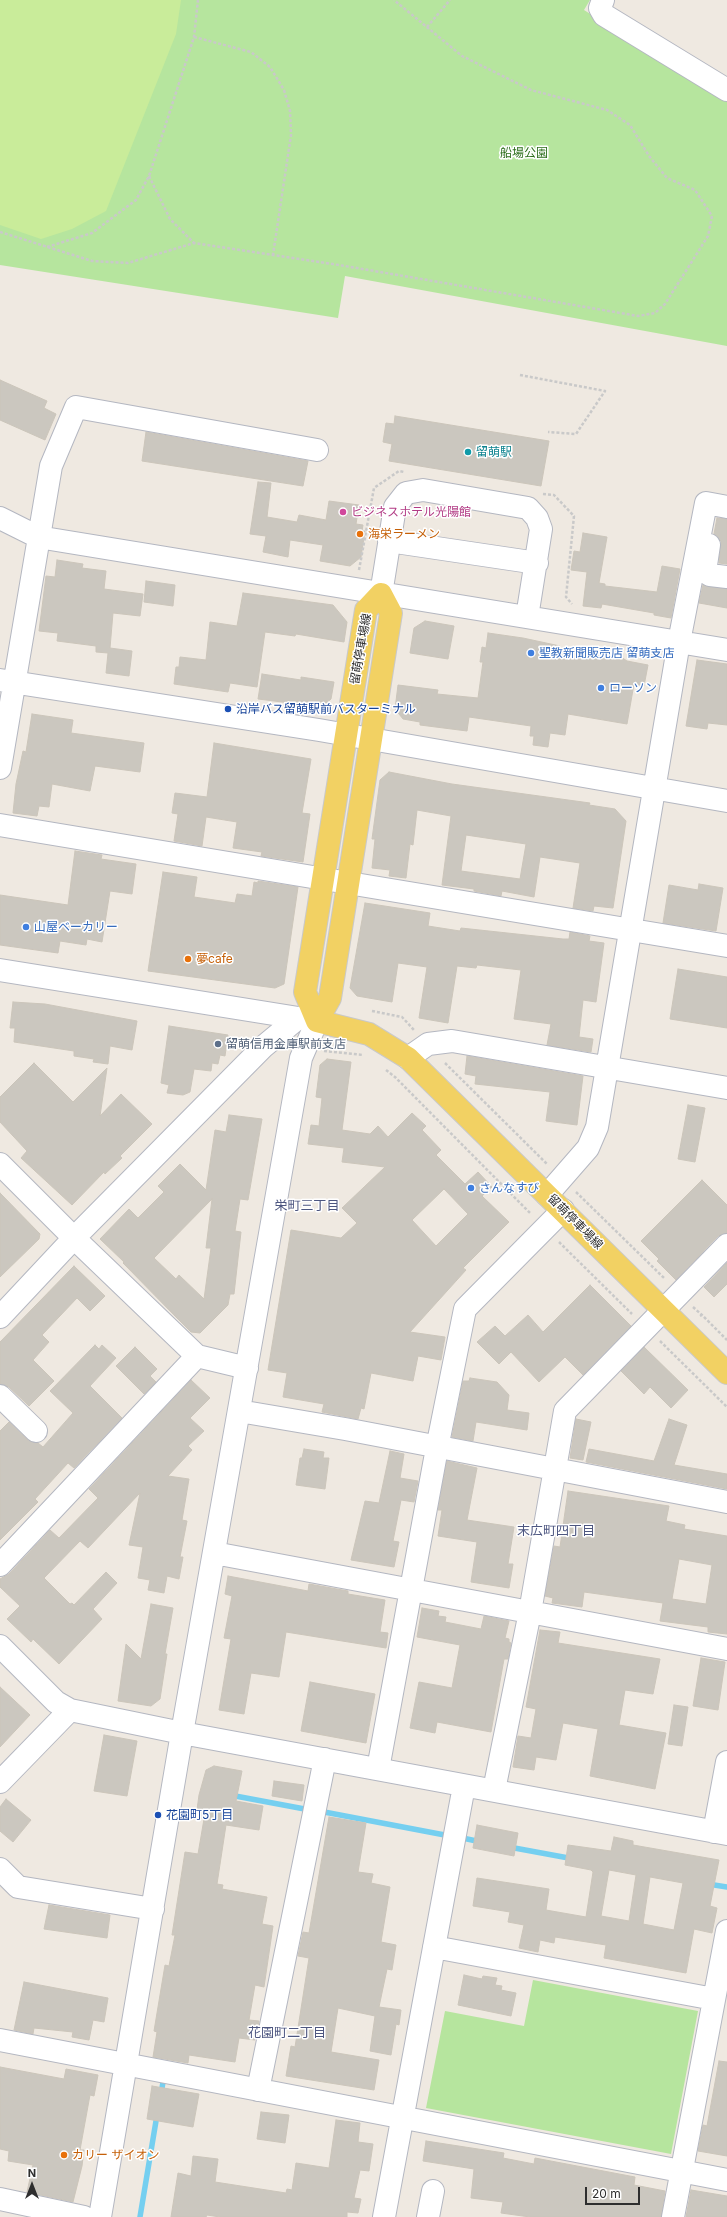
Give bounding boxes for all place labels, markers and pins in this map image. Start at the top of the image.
place label: 留萌駅 [476,445,512,459]
marker: 留萌駅 [463,447,473,457]
place label: ビジネスホテル光陽館 [351,505,471,519]
marker: ビジネスホテル光陽館 [338,507,348,517]
place label: 海栄ラーメン [368,527,440,541]
marker: 海栄ラーメン [355,529,365,539]
place label: 聖教新聞販売店 留萌支店 [539,646,674,660]
marker: 聖教新聞販売店 留萌支店 [526,648,536,658]
place label: ローソン [609,681,657,695]
marker: ローソン [596,683,606,693]
place label: 沿岸バス留萌駅前バスターミナル [236,702,416,716]
marker: 沿岸バス留萌駅前バスターミナル [223,704,233,714]
place label: 山屋ベーカリー [34,920,118,934]
marker: 山屋ベーカリー [21,922,31,932]
place label: 夢cafe [196,952,233,966]
marker: 夢cafe [183,954,193,964]
place label: 留萌信用金庫駅前支店 [226,1037,346,1051]
marker: 留萌信用金庫駅前支店 [213,1039,223,1049]
place label: さんなすび [479,1181,539,1195]
marker: さんなすび [466,1183,476,1193]
place label: 花園町5丁目 [166,1808,233,1822]
marker: 花園町5丁目 [153,1810,163,1820]
place label: カリー ザイオン [72,2148,159,2162]
marker: カリー ザイオン [59,2150,69,2160]

